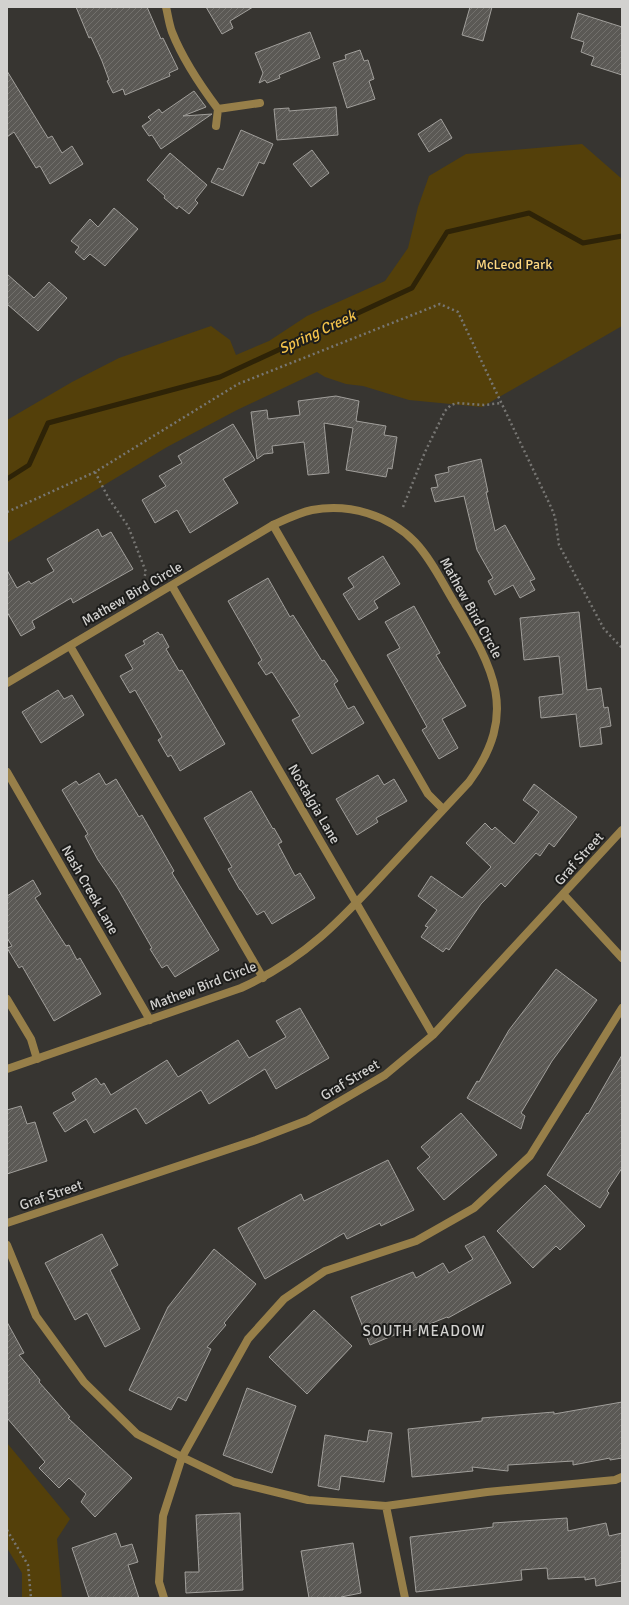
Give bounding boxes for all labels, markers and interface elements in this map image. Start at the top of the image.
park label: McLeod Park [476,256,552,273]
water label: Spring Creek [276,306,359,358]
street label: Mathew Bird Circle [436,554,506,662]
street label: Mathew Bird Circle [79,558,185,630]
street label: Nostalgia Lane [284,761,344,847]
street label: Graf Street [551,829,607,889]
street label: Nash Creek Lane [58,843,122,937]
street label: Mathew Bird Circle [147,958,259,1014]
street label: Graf Street [318,1056,382,1104]
street label: Graf Street [17,1176,85,1214]
district label: SOUTH MEADOW [362,1322,486,1340]

